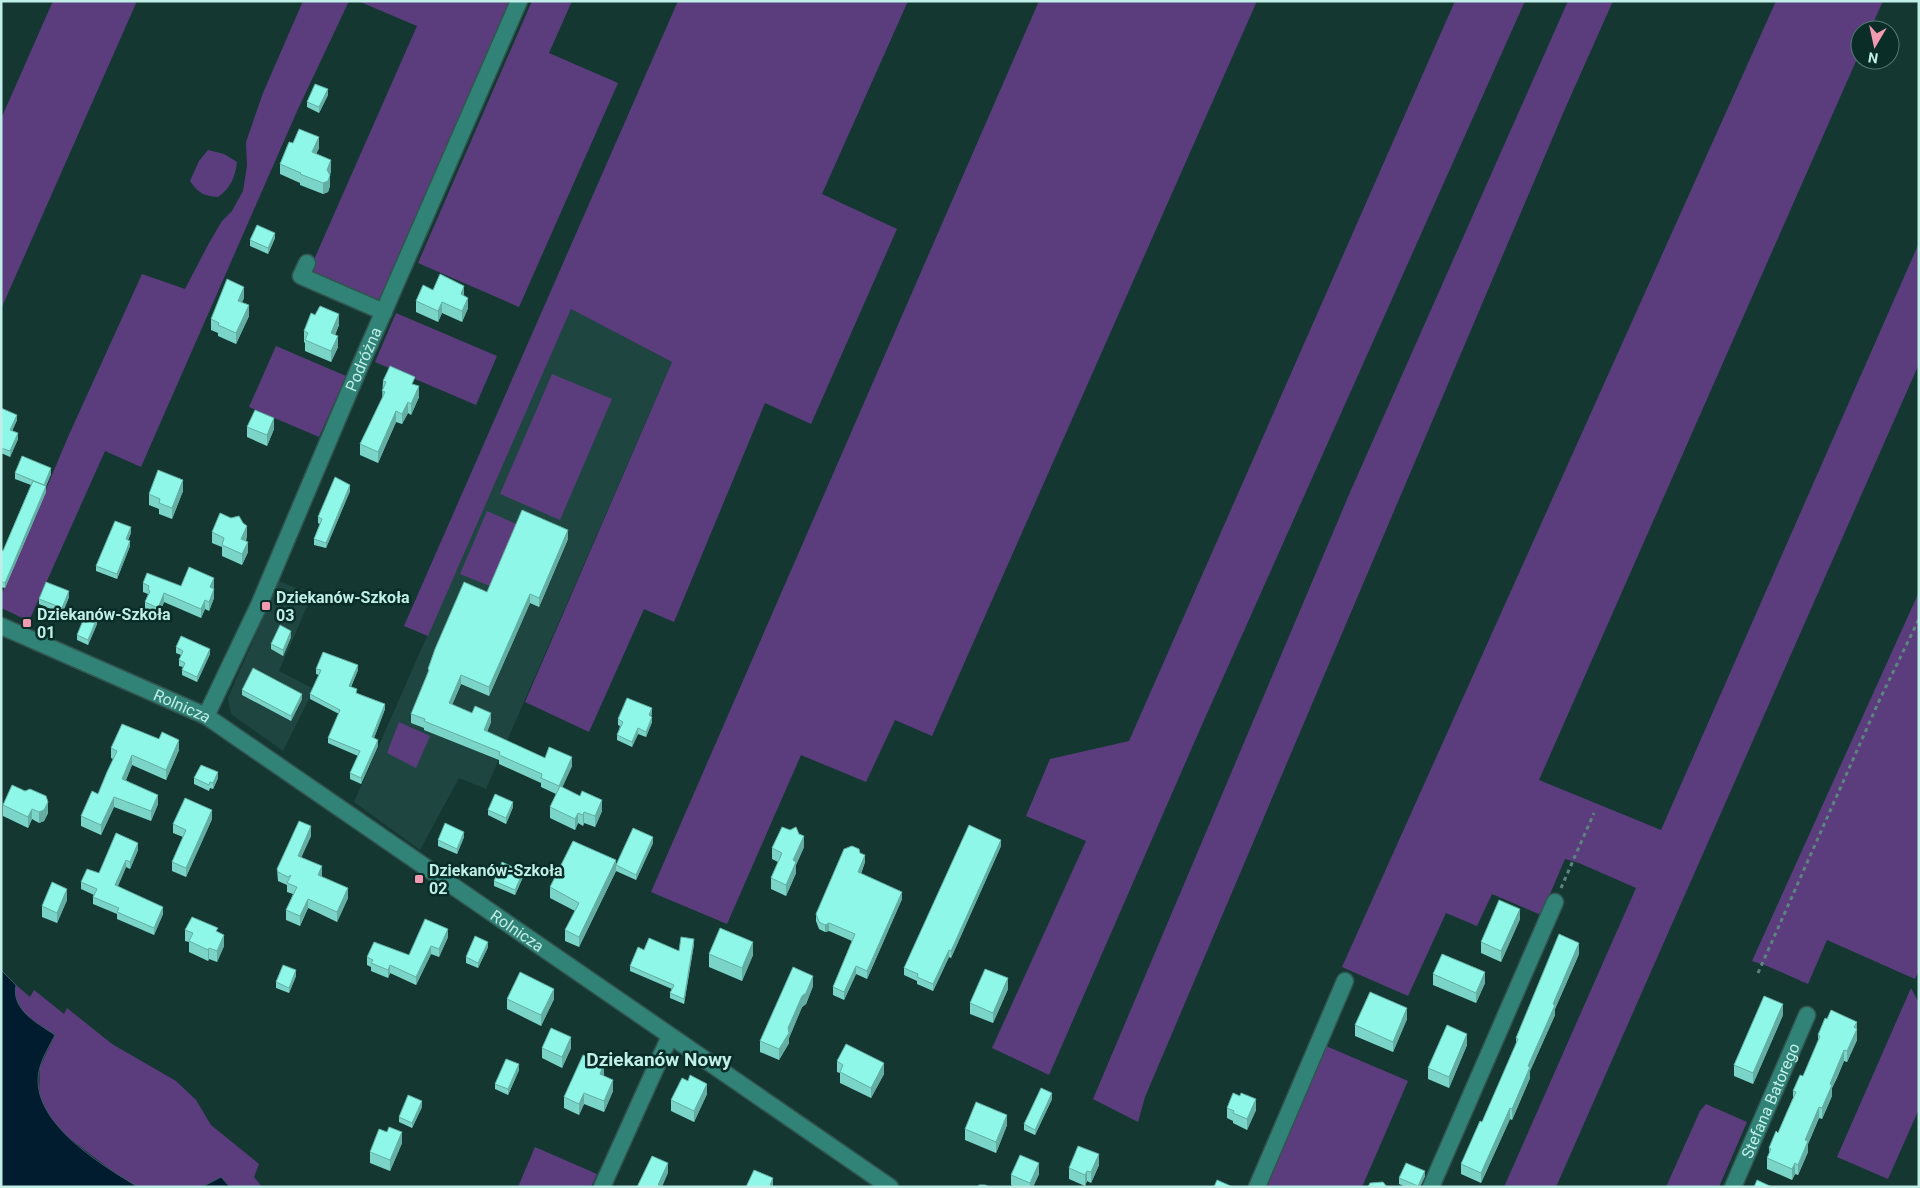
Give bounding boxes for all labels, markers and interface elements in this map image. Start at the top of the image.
north arrow [1850,20,1900,70]
text: N [1867,49,1879,67]
street label: Podróżna [341,324,386,394]
place label: Dziekanów-Szkoła 03 [276,588,410,625]
marker: Dziekanów-Szkoła 03 [260,600,272,612]
place label: Dziekanów-Szkoła 01 [37,605,171,642]
marker: Dziekanów-Szkoła 01 [21,617,33,629]
street label: Rolnicza [151,685,215,727]
place label: Dziekanów-Szkoła 02 [429,861,563,898]
marker: Dziekanów-Szkoła 02 [413,873,425,885]
street label: Rolnicza [487,906,547,956]
street label: Stefana Batorego [1737,1040,1804,1161]
district label: Dziekanów Nowy [586,1048,732,1071]

